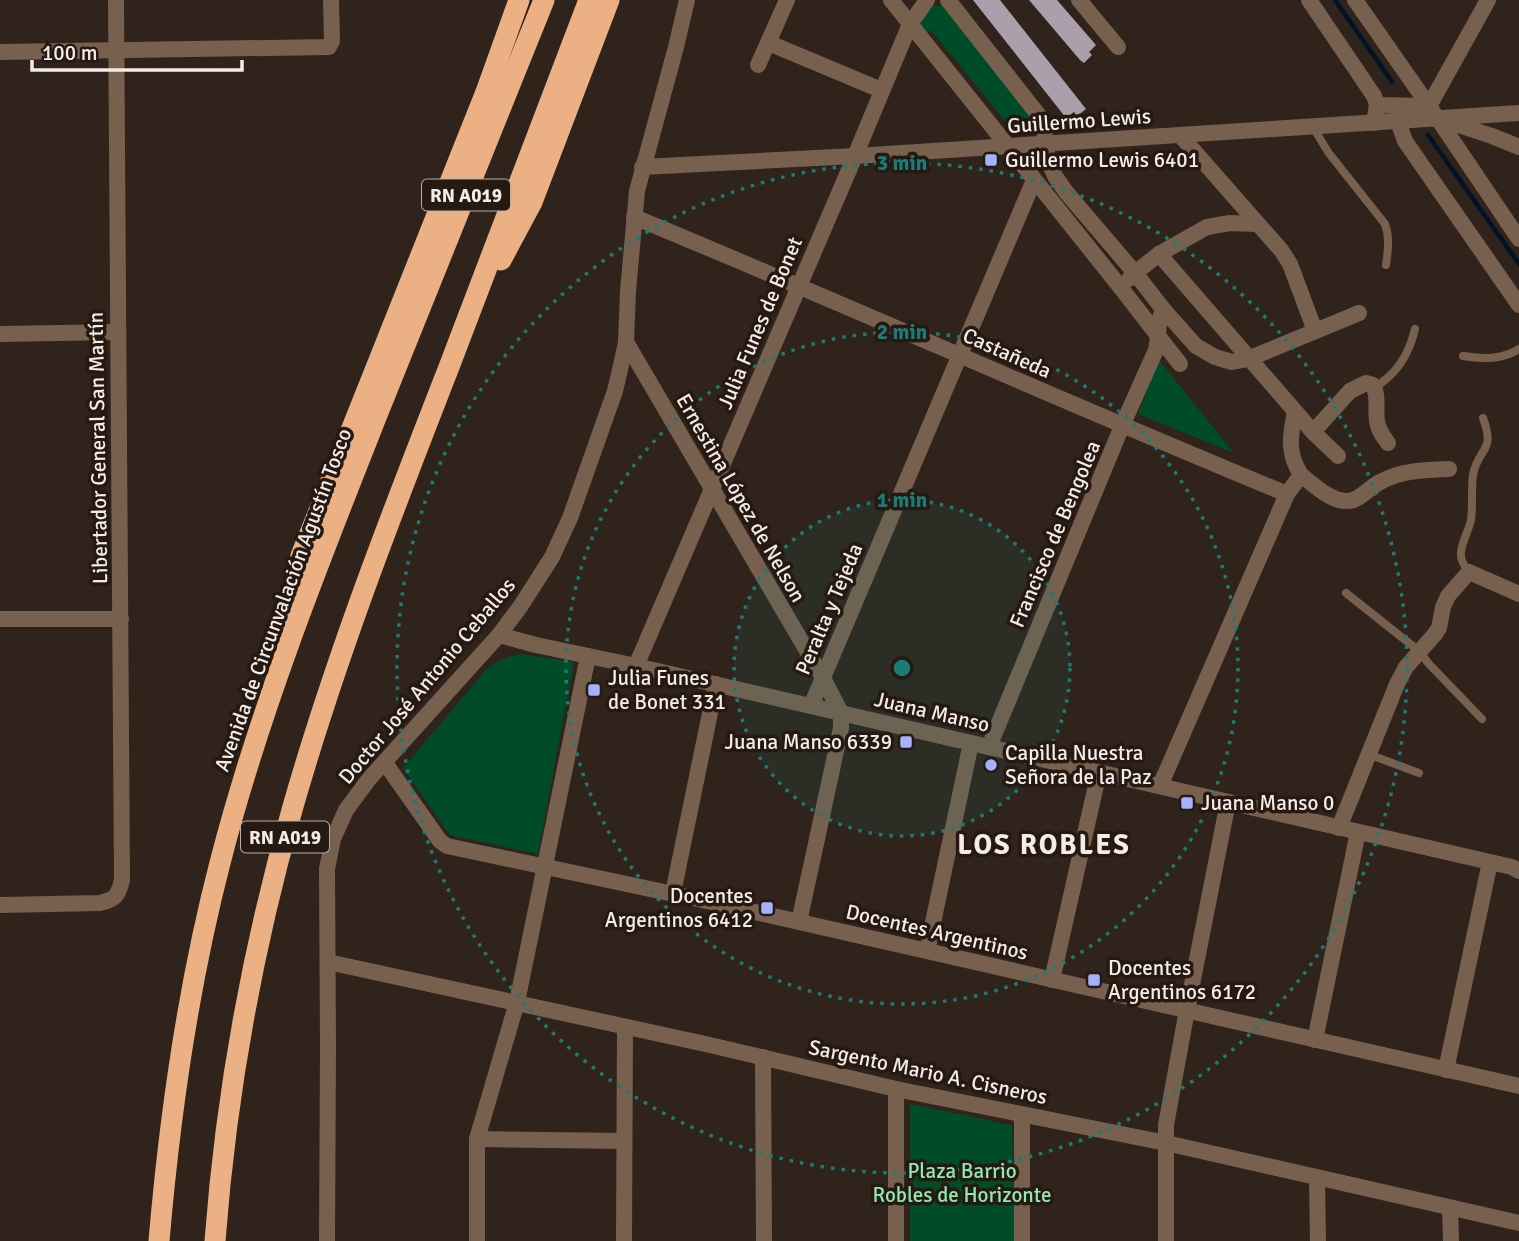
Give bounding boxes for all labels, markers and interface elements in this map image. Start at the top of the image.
scale bar [32,28,242,72]
text: 100 m [42,40,97,66]
street label: Guillermo Lewis [1006,103,1152,139]
place label: Guillermo Lewis 6401 [1005,147,1199,173]
text: 3 min [877,150,927,176]
marker: Guillermo Lewis 6401 [983,152,999,168]
road number: RN A019 [422,180,510,210]
street label: Julia Funes de Bonet [712,233,808,413]
street label: Libertador General San Martín [83,312,113,584]
text: 2 min [877,319,927,345]
street label: Castañeda [959,322,1055,384]
street label: Ernestina López de Nelson [671,389,811,607]
street label: Avenida de Circunvalación Agustín Tosco [209,425,357,775]
street label: Francisco de Bengolea [1004,437,1106,631]
text: 1 min [877,487,927,513]
street label: Peralta y Tejeda [790,539,868,679]
street label: Doctor José Antonio Ceballos [333,573,521,789]
centre of rings [890,656,914,680]
place label: Julia Funes de Bonet 331 [608,665,726,715]
marker: Julia Funes de Bonet 331 [586,682,602,698]
street label: Juana Manso [872,686,992,738]
place label: Juana Manso 6339 [725,729,892,755]
marker: Juana Manso 6339 [898,734,914,750]
place label: Capilla Nuestra Señora de la Paz [1005,740,1152,790]
marker: Capilla Nuestra Señora de la Paz [983,757,999,773]
place label: Juana Manso 0 [1201,790,1334,816]
marker: Juana Manso 0 [1179,795,1195,811]
road number: RN A019 [241,822,329,852]
district label: LOS ROBLES [957,828,1131,862]
place label: Docentes Argentinos 6412 [605,883,753,933]
street label: Docentes Argentinos [843,898,1031,966]
marker: Docentes Argentinos 6412 [759,900,775,916]
place label: Docentes Argentinos 6172 [1108,955,1256,1005]
marker: Docentes Argentinos 6172 [1086,972,1102,988]
street label: Sargento Mario A. Cisneros [806,1034,1050,1110]
park label: Plaza Barrio Robles de Horizonte [873,1158,1051,1208]

